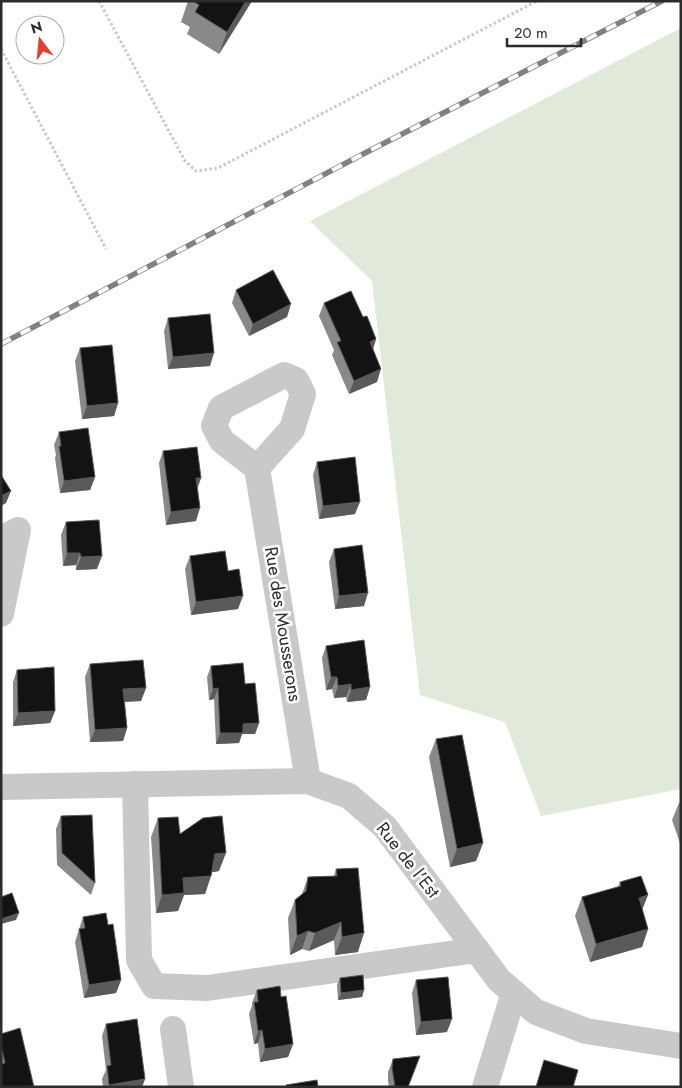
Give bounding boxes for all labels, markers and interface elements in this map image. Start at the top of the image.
north arrow [15,15,65,65]
scale bar [507,15,581,47]
text: N [28,16,45,39]
text: 20 m [514,22,548,44]
street label: Rue des Mousserons [258,545,308,703]
street label: Rue de l'Est [370,817,446,904]

